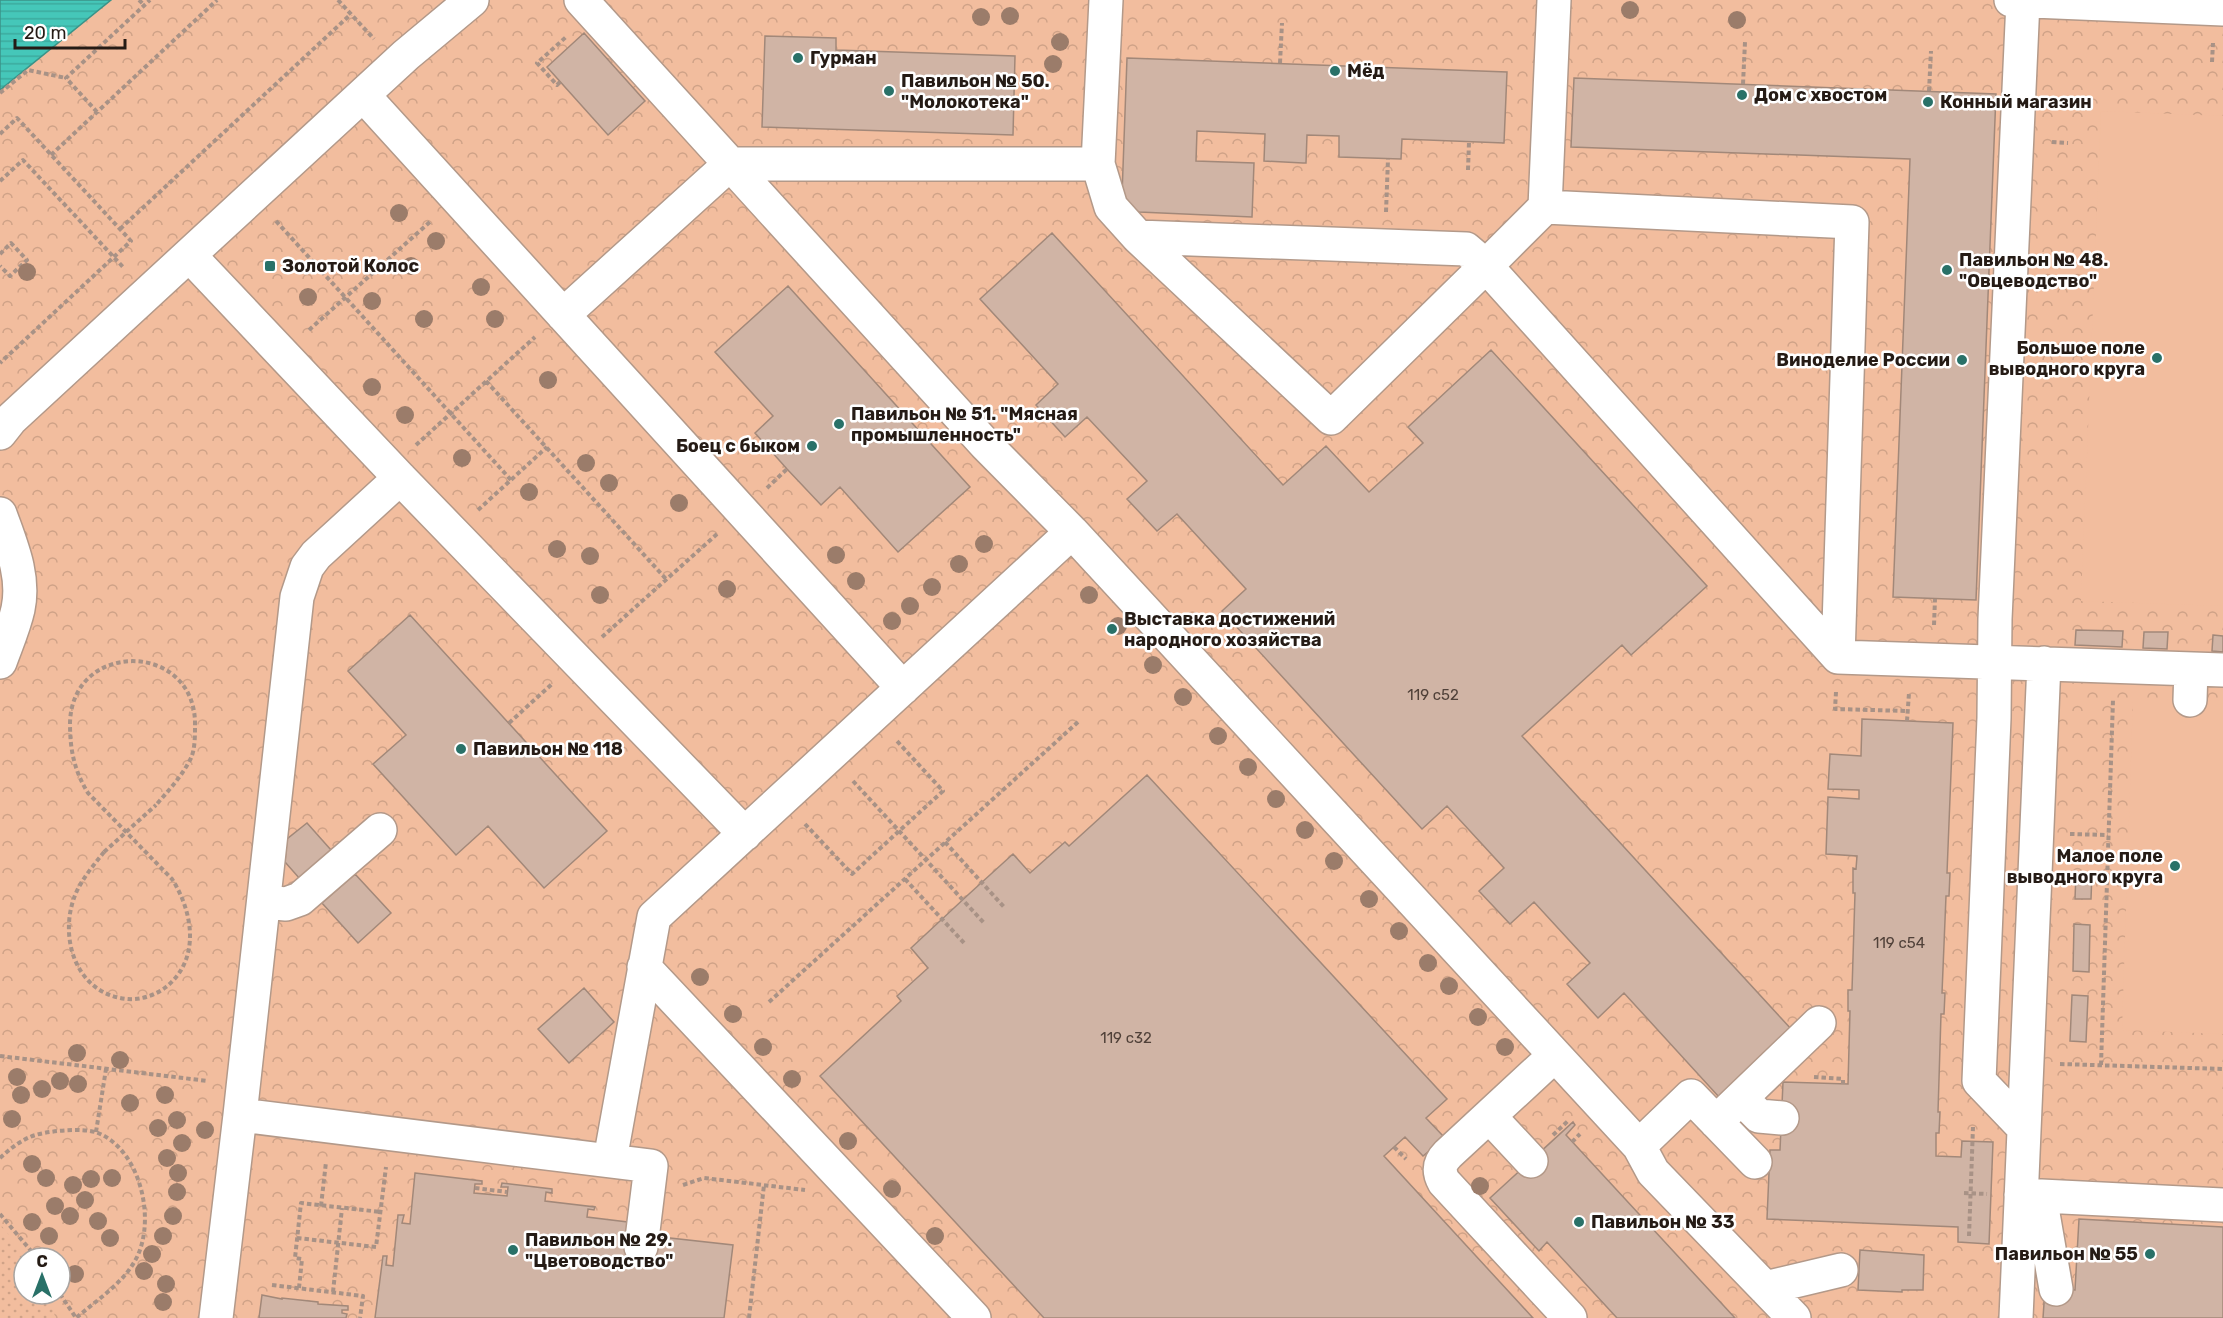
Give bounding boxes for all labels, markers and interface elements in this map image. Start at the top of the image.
scale bar [15,12,124,50]
text: 20 m [24,22,66,44]
place label: Гурман [810,47,877,69]
marker: Гурман [791,51,805,65]
place label: Мёд [1347,60,1385,82]
marker: Мёд [1328,64,1342,78]
place label: Павильон № 50. "Молокотека" [901,70,1050,113]
marker: Павильон № 50. "Молокотека" [882,84,896,98]
place label: Дом с хвостом [1754,84,1887,106]
marker: Дом с хвостом [1735,88,1749,102]
place label: Конный магазин [1940,91,2092,113]
marker: Конный магазин [1921,95,1935,109]
place label: Павильон № 48. "Овцеводство" [1959,249,2108,292]
place label: Золотой Колос [282,255,420,277]
marker: Золотой Колос [263,259,277,273]
marker: Павильон № 48. "Овцеводство" [1940,263,1954,277]
place label: Большое поле выводного круга [1989,337,2145,380]
place label: Виноделие России [1776,349,1950,371]
marker: Большое поле выводного круга [2150,351,2164,365]
marker: Виноделие России [1955,353,1969,367]
place label: Павильон № 51. "Мясная промышленность" [851,403,1078,446]
marker: Павильон № 51. "Мясная промышленность" [832,417,846,431]
place label: Боец с быком [676,435,800,457]
marker: Боец с быком [805,439,819,453]
place label: Выставка достижений народного хозяйства [1124,608,1335,651]
marker: Выставка достижений народного хозяйства [1105,622,1119,636]
house number: 119 с52 [1407,686,1459,704]
place label: Павильон № 118 [473,738,623,760]
marker: Павильон № 118 [454,742,468,756]
place label: Малое поле выводного круга [2007,845,2163,888]
marker: Малое поле выводного круга [2168,859,2182,873]
house number: 119 с54 [1873,934,1925,952]
house number: 119 с32 [1100,1029,1152,1047]
place label: Павильон № 33 [1591,1211,1735,1233]
marker: Павильон № 33 [1572,1215,1586,1229]
place label: Павильон № 29. "Цветоводство" [525,1229,673,1272]
marker: Павильон № 29. "Цветоводство" [506,1243,520,1257]
place label: Павильон № 55 [1995,1243,2138,1265]
north arrow [12,1246,72,1306]
marker: Павильон № 55 [2143,1247,2157,1261]
text: С [36,1252,48,1271]

